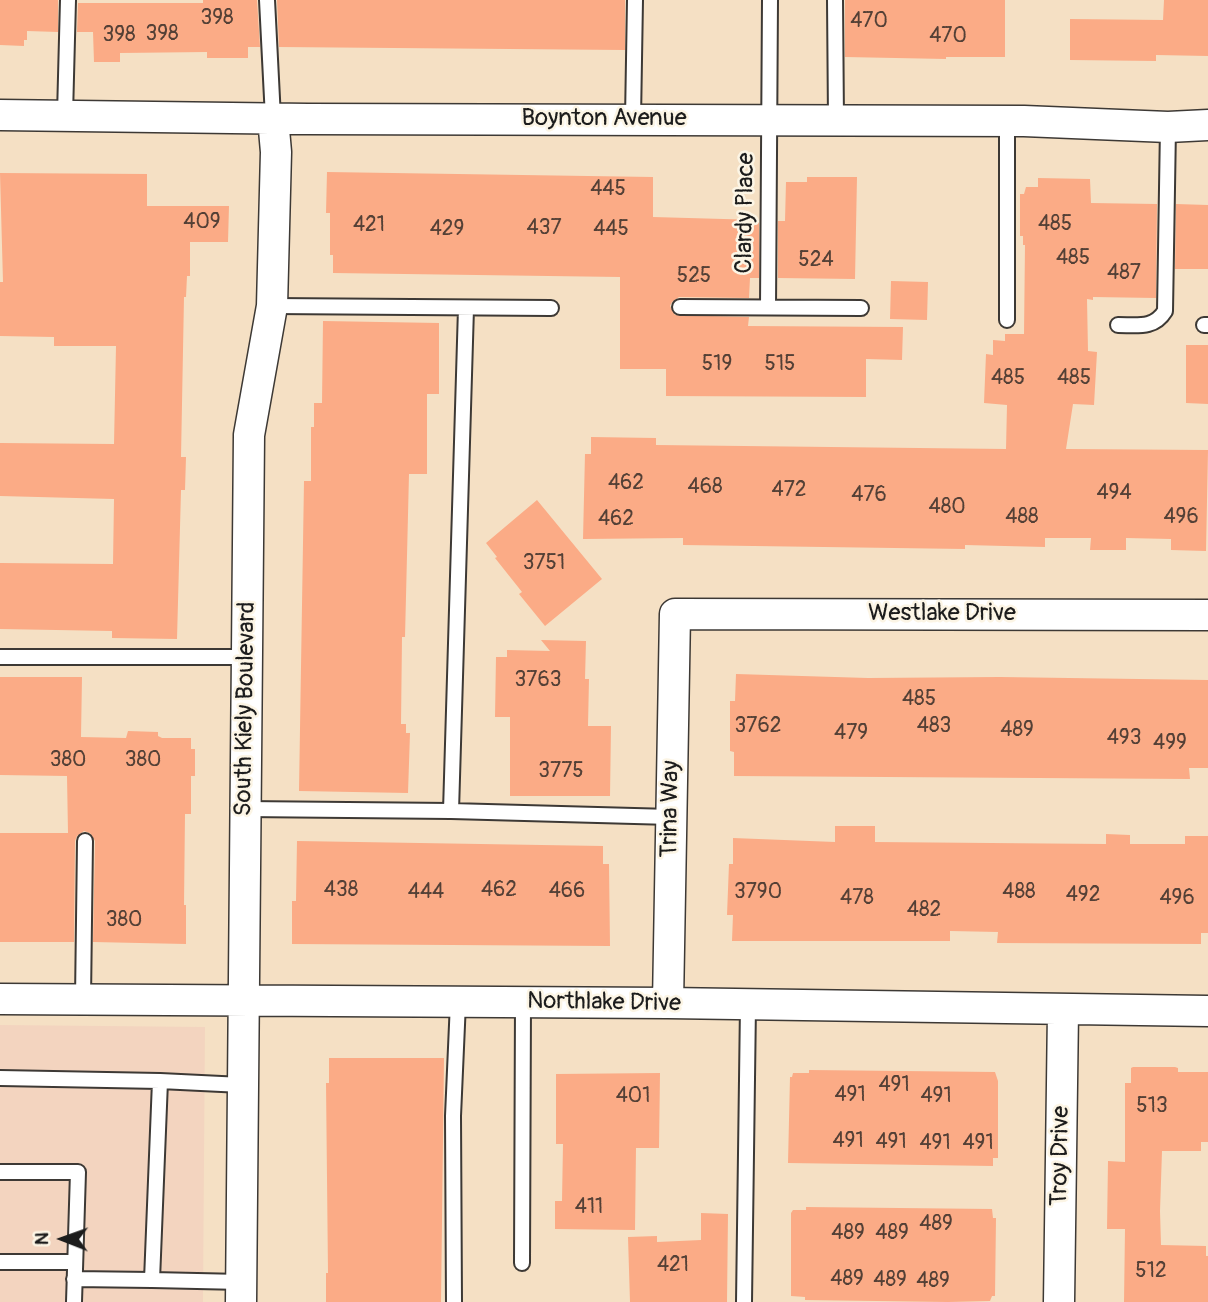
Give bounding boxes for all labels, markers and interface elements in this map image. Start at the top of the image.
house number: 398 [200,6,234,32]
house number: 470 [850,9,888,35]
house number: 398 [145,22,179,48]
house number: 398 [102,23,136,49]
house number: 470 [929,24,967,50]
street label: Boynton Avenue [522,105,686,133]
street label: Clardy Place [731,152,761,274]
house number: 445 [590,177,626,203]
house number: 409 [183,210,221,236]
house number: 485 [1038,212,1072,238]
house number: 421 [353,213,385,239]
house number: 437 [526,216,562,242]
house number: 429 [430,217,464,243]
house number: 445 [593,217,629,243]
house number: 485 [1056,246,1090,272]
house number: 524 [798,248,834,274]
house number: 487 [1107,261,1141,287]
house number: 525 [677,264,711,290]
house number: 519 [702,352,732,378]
house number: 515 [765,352,795,378]
house number: 485 [991,366,1025,392]
house number: 485 [1057,366,1091,392]
house number: 462 [608,471,644,497]
house number: 468 [688,475,722,501]
house number: 472 [771,478,807,504]
house number: 494 [1096,481,1132,507]
house number: 476 [851,483,887,509]
house number: 480 [928,495,966,521]
house number: 488 [1005,505,1039,531]
house number: 496 [1163,505,1199,531]
house number: 462 [598,507,634,533]
house number: 3751 [523,551,565,577]
street label: Westlake Drive [868,600,1016,628]
street label: South Kiely Boulevard [230,601,262,817]
house number: 3763 [515,668,561,694]
house number: 485 [902,687,936,713]
house number: 3762 [735,714,781,740]
house number: 483 [917,714,951,740]
house number: 489 [1000,718,1034,744]
house number: 479 [834,721,868,747]
house number: 493 [1107,726,1141,752]
house number: 499 [1153,731,1187,757]
house number: 380 [50,748,86,774]
house number: 380 [125,748,161,774]
house number: 3775 [538,759,584,785]
street label: Trina Way [656,760,686,858]
house number: 438 [324,878,358,904]
house number: 462 [481,878,517,904]
house number: 466 [549,879,585,905]
house number: 444 [408,880,444,906]
house number: 3790 [734,880,782,906]
house number: 488 [1002,880,1036,906]
house number: 492 [1066,883,1100,909]
house number: 478 [840,886,874,912]
house number: 496 [1159,886,1195,912]
house number: 482 [907,898,941,924]
house number: 380 [106,908,142,934]
street label: Northlake Drive [527,987,681,1019]
house number: 491 [878,1073,910,1099]
house number: 491 [834,1083,866,1109]
house number: 401 [616,1084,650,1110]
house number: 491 [920,1084,952,1110]
house number: 513 [1136,1094,1168,1120]
street label: Troy Drive [1046,1106,1076,1206]
house number: 491 [832,1129,864,1155]
house number: 491 [875,1130,907,1156]
house number: 491 [919,1131,951,1157]
house number: 491 [962,1131,994,1157]
house number: 411 [575,1195,603,1221]
north arrow [28,1204,98,1274]
house number: 489 [919,1212,953,1238]
house number: 489 [831,1221,865,1247]
house number: 489 [875,1221,909,1247]
text: N [30,1232,54,1245]
house number: 421 [657,1253,689,1279]
house number: 512 [1135,1259,1167,1285]
house number: 489 [830,1267,864,1293]
house number: 489 [873,1268,907,1294]
house number: 489 [916,1269,950,1295]

